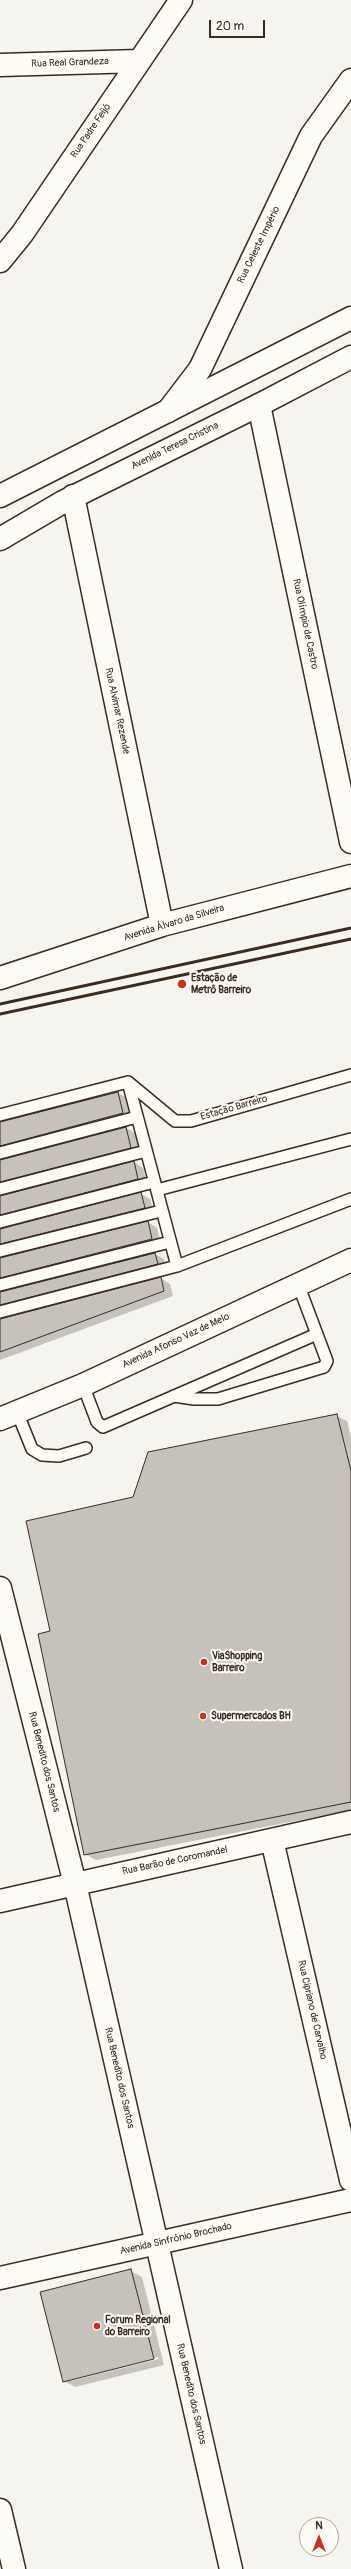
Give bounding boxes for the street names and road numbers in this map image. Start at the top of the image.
street label: Rua Real Grandeza [31,56,109,70]
street label: Rua Padre Feijó [68,101,114,161]
street label: Rua Celeste Império [235,205,283,285]
street label: Avenida Teresa Cristina [129,420,221,472]
street label: Rua Olímpio de Castro [290,578,320,670]
street label: Rua Alvimar Rezende [102,667,132,755]
street label: Avenida Álvaro da Silveira [122,902,226,944]
street label: Estação Barreiro [199,1093,269,1123]
street label: Avenida Afonso Vaz de Melo [120,1311,232,1371]
street label: Rua Benedito dos Santos [26,1710,62,1814]
street label: Rua Barão de Coromandel [121,1844,229,1878]
street label: Rua Cipriano de Carvalho [295,1959,329,2061]
street label: Rua Benedito dos Santos [102,2026,136,2130]
street label: Avenida Sinfrônio Brochado [119,2220,233,2258]
street label: Rua Benedito dos Santos [174,2342,208,2446]

